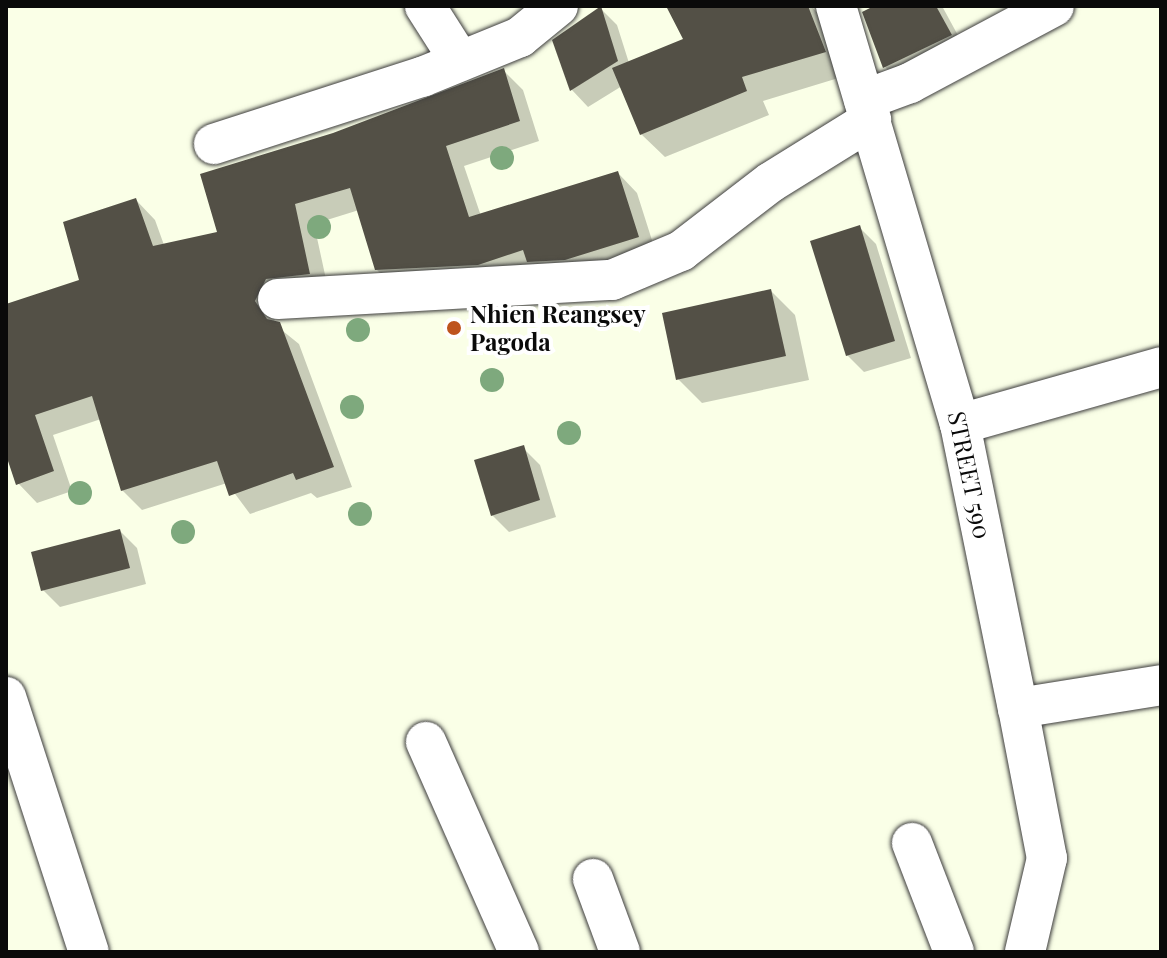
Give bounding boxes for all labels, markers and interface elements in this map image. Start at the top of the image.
place label: Nhien Reangsey Pagoda [470,300,646,356]
marker: Nhien Reangsey Pagoda [445,319,463,337]
street label: STREET 590 [942,408,998,542]

